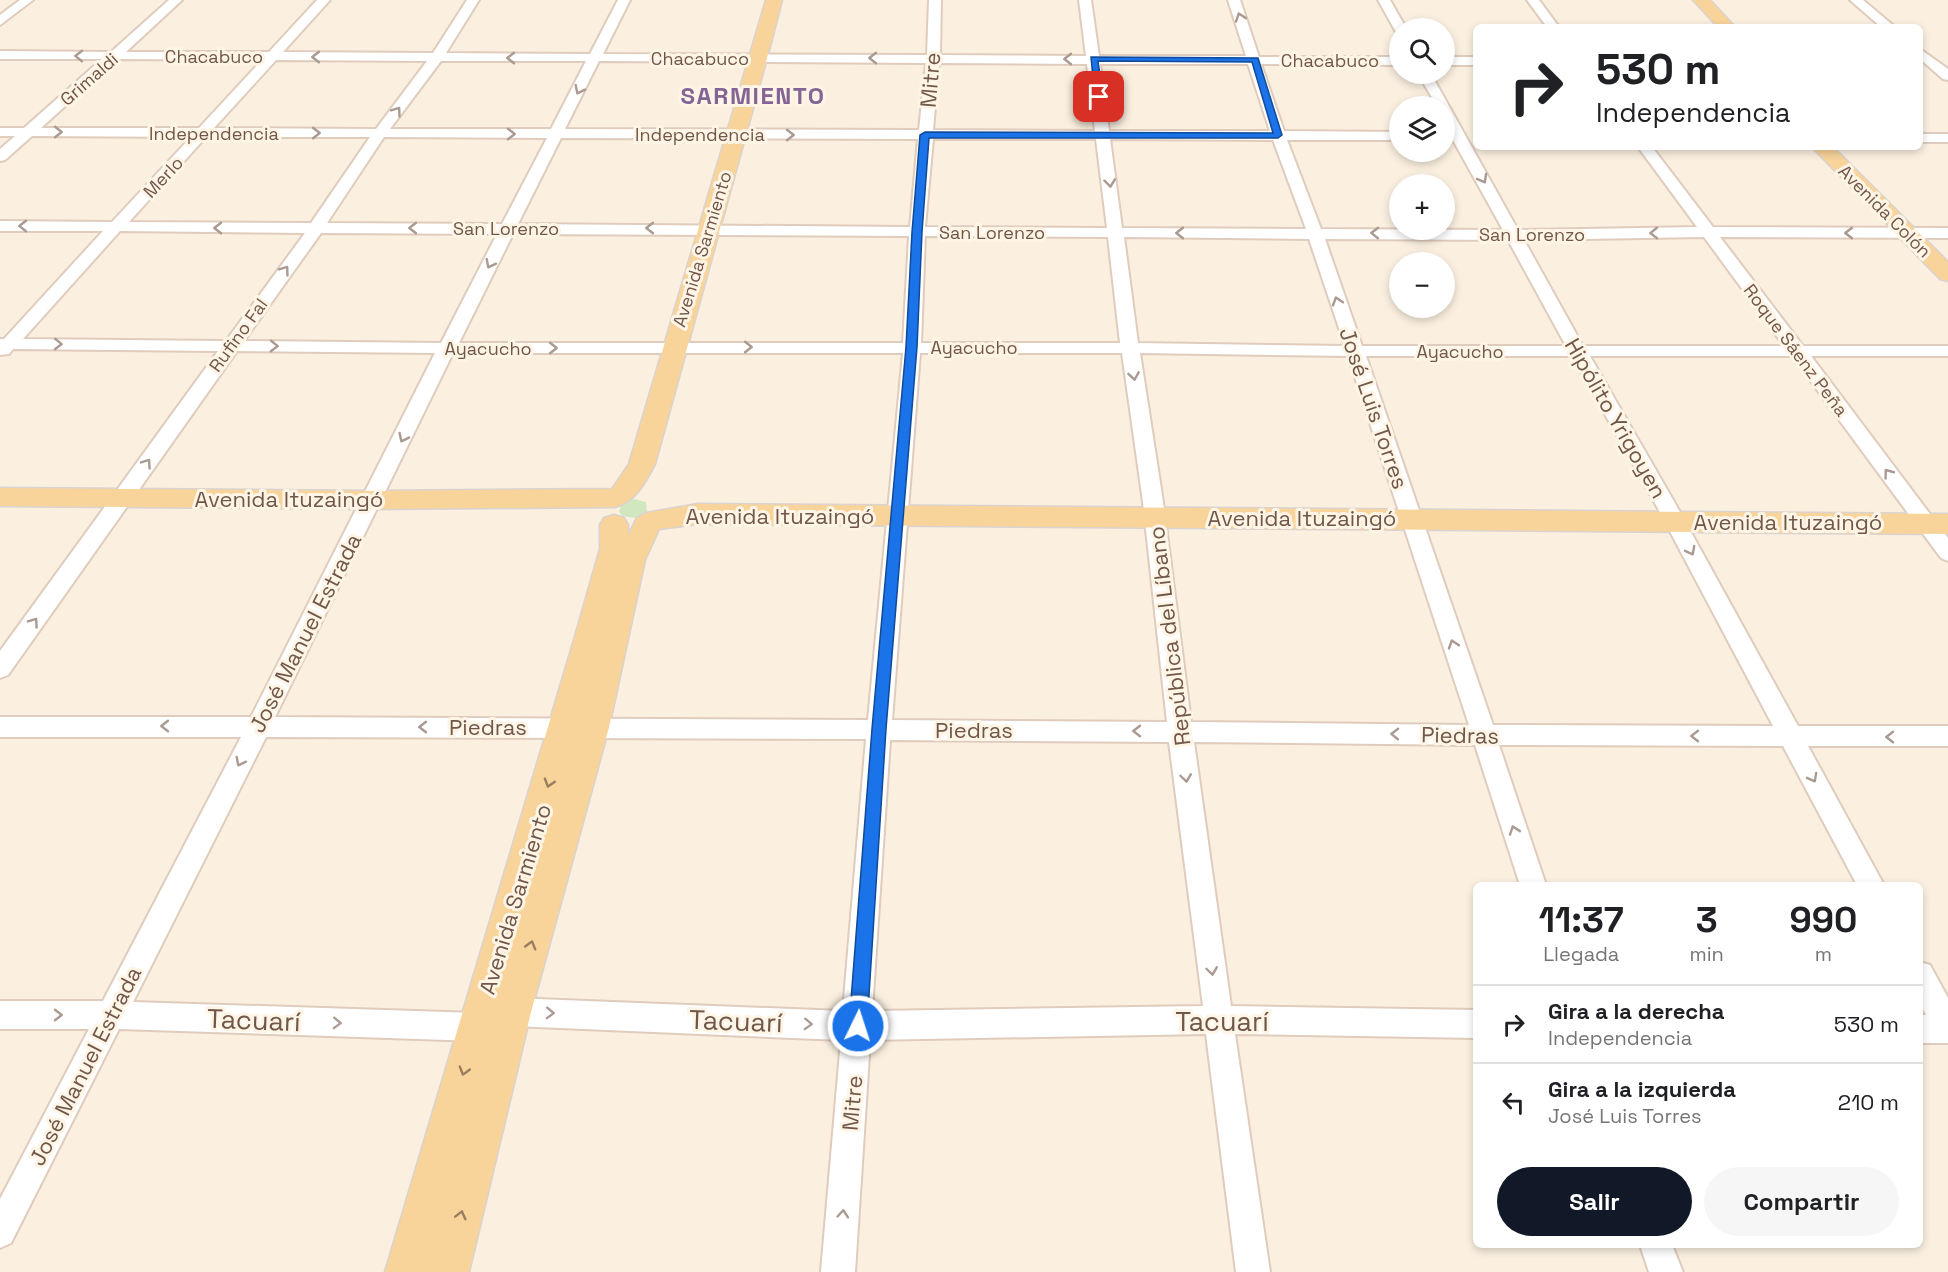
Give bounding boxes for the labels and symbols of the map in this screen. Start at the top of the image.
one-way arrow [1235,12,1247,23]
street label: Chacabuco [165,45,263,68]
street label: Chacabuco [651,47,749,70]
street label: Grimaldi [55,48,123,110]
one-way arrow [75,49,84,62]
street label: Chacabuco [1281,49,1379,72]
one-way arrow [312,51,321,63]
street label: Mitre [914,51,946,109]
one-way arrow [507,52,516,64]
one-way arrow [869,52,878,64]
one-way arrow [1064,53,1073,65]
pin [1073,71,1124,122]
district label: SARMIENTO [681,80,825,111]
one-way arrow [575,84,586,94]
one-way arrow [390,106,401,117]
street label: Independencia [149,122,279,145]
street label: Independencia [635,123,765,146]
one-way arrow [54,126,63,138]
one-way arrow [312,127,321,139]
one-way arrow [507,128,516,140]
one-way arrow [786,129,795,141]
street label: Merlo [138,151,188,203]
street label: Avenida Colón [1834,160,1936,262]
street label: Avenida Sarmiento [667,168,737,330]
one-way arrow [1476,173,1487,183]
one-way arrow [1103,178,1116,187]
street label: San Lorenzo [453,217,559,240]
one-way arrow [19,220,28,233]
street label: San Lorenzo [939,221,1045,244]
one-way arrow [214,222,223,234]
one-way arrow [409,222,418,234]
one-way arrow [646,222,655,235]
street label: San Lorenzo [1479,223,1585,246]
one-way arrow [1175,227,1184,239]
one-way arrow [1370,227,1379,239]
one-way arrow [1649,227,1658,239]
one-way arrow [1844,227,1853,239]
one-way arrow [486,257,497,268]
one-way arrow [278,266,289,277]
street label: Roque Sáenz Peña [1739,279,1853,421]
street label: Rufino Fal [204,294,272,376]
one-way arrow [1332,296,1344,307]
street label: José Luis Torres [1333,324,1415,492]
street label: Hipólito Yrigoyen [1559,333,1673,503]
street label: Ayacucho [930,336,1018,359]
street label: Ayacucho [444,337,532,360]
one-way arrow [54,338,63,350]
one-way arrow [270,340,279,352]
street label: Ayacucho [1416,340,1504,363]
one-way arrow [744,341,753,353]
one-way arrow [549,342,558,354]
one-way arrow [1128,372,1140,381]
one-way arrow [398,431,410,442]
one-way arrow [140,458,151,469]
one-way arrow [1884,468,1895,479]
street label: Avenida Ituzaingó [195,485,383,513]
street label: Avenida Ituzaingó [686,502,874,530]
street label: Avenida Ituzaingó [1208,504,1396,532]
street label: Avenida Ituzaingó [1694,508,1882,536]
street label: República del Líbano [1142,525,1196,747]
street label: José Manuel Estrada [243,528,368,737]
one-way arrow [1684,545,1695,555]
one-way arrow [27,617,38,628]
one-way arrow [1448,639,1460,650]
street label: Piedras [449,713,527,741]
street label: Piedras [935,716,1013,744]
one-way arrow [161,720,170,732]
street label: Piedras [1421,720,1499,750]
one-way arrow [419,721,428,733]
one-way arrow [1132,725,1141,737]
one-way arrow [1390,728,1399,740]
one-way arrow [1690,730,1699,742]
one-way arrow [1885,731,1894,743]
one-way arrow [236,756,248,767]
one-way arrow [1806,772,1817,782]
one-way arrow [1180,773,1192,782]
one-way arrow [544,777,556,788]
street label: Avenida Sarmiento [473,800,557,998]
one-way arrow [1509,825,1522,836]
one-way arrow [523,940,536,950]
street label: José Manuel Estrada [23,961,148,1170]
one-way arrow [1205,966,1218,976]
position arrow [826,994,890,1058]
street label: Tacuarí [207,1001,302,1039]
street label: Tacuarí [689,1002,784,1040]
street label: Tacuarí [1175,1004,1269,1039]
one-way arrow [546,1007,555,1020]
one-way arrow [54,1009,63,1021]
one-way arrow [333,1016,342,1029]
one-way arrow [803,1017,812,1030]
one-way arrow [459,1065,471,1075]
street label: Mitre [836,1074,868,1132]
one-way arrow [836,1209,849,1218]
one-way arrow [453,1210,466,1220]

